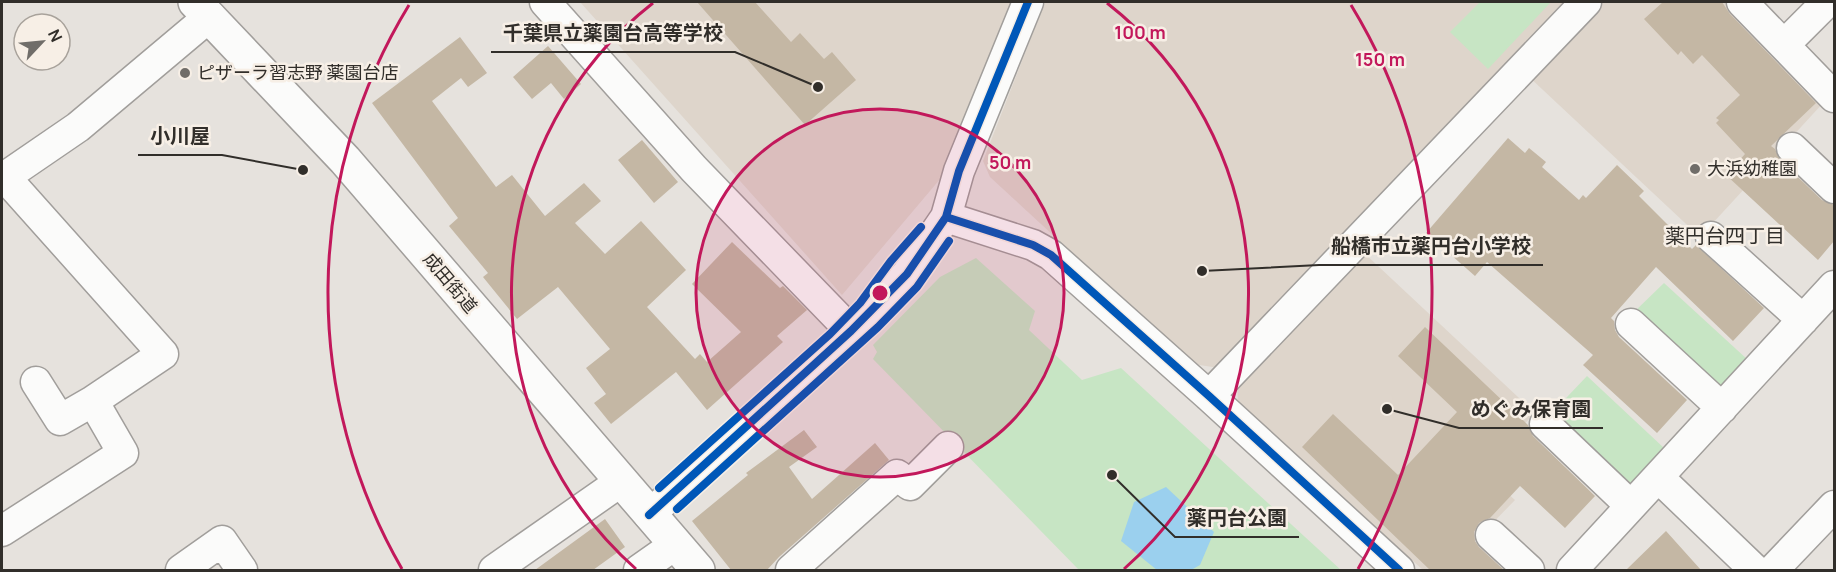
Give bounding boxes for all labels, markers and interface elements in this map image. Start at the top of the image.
north arrow [12,12,72,72]
callout: 千葉県立薬園台高等学校 [491,14,735,52]
text: 千葉県立薬園台高等学校 [503,19,723,46]
text: 100 m [1114,20,1166,44]
text: N [43,25,68,45]
text: 150 m [1355,47,1405,71]
place label: ピザーラ習志野 薬園台店 [197,60,399,84]
marker: ピザーラ習志野 薬園台店 [178,66,192,80]
callout: 小川屋 [138,117,222,155]
text: 小川屋 [150,122,210,149]
text: 50 m [989,150,1031,174]
place label: 大浜幼稚園 [1707,156,1797,180]
marker: 大浜幼稚園 [1688,162,1702,176]
district label: 薬円台四丁目 [1665,222,1785,249]
callout: 船橋市立薬円台小学校 [1319,227,1543,265]
text: 船橋市立薬円台小学校 [1331,232,1531,259]
street label: 成田街道 [418,247,483,318]
centre of rings [870,283,890,303]
callout: めぐみ保育園 [1459,390,1603,428]
text: めぐみ保育園 [1471,395,1591,422]
callout: 薬円台公園 [1175,499,1299,537]
text: 薬円台公園 [1187,504,1287,531]

